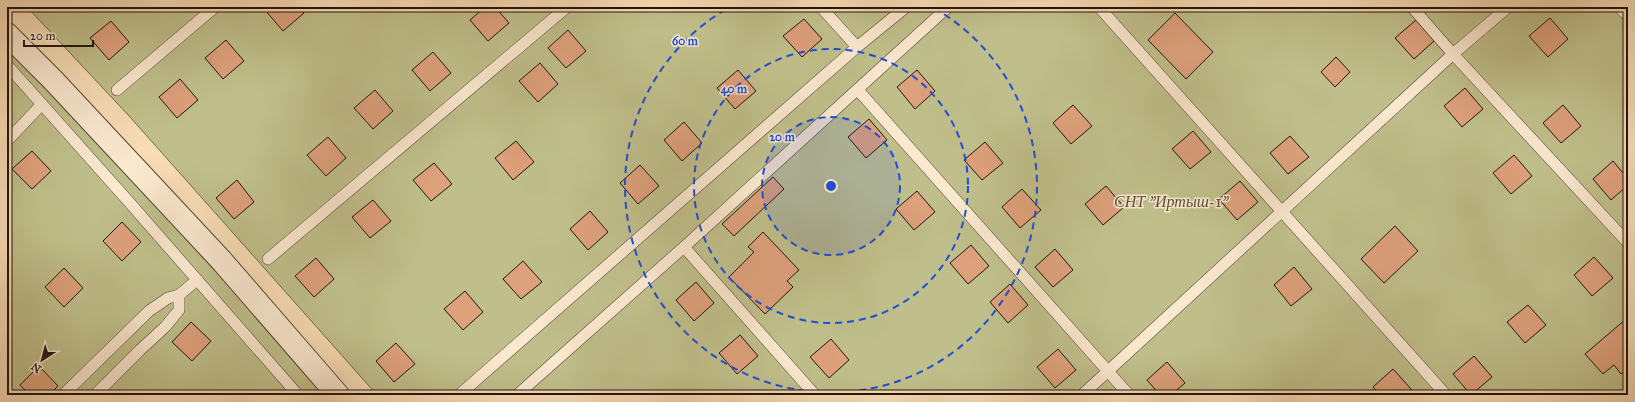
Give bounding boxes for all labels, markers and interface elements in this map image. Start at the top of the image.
scale bar [24,22,93,48]
text: 20 m [30,29,56,43]
text: 60 m [672,34,699,48]
text: 40 m [721,82,748,97]
text: 20 m [769,130,796,144]
centre of rings [824,179,838,193]
park label: СНТ "Иртыш-1" [1114,192,1230,211]
north arrow [22,340,62,380]
text: N [28,359,44,376]

